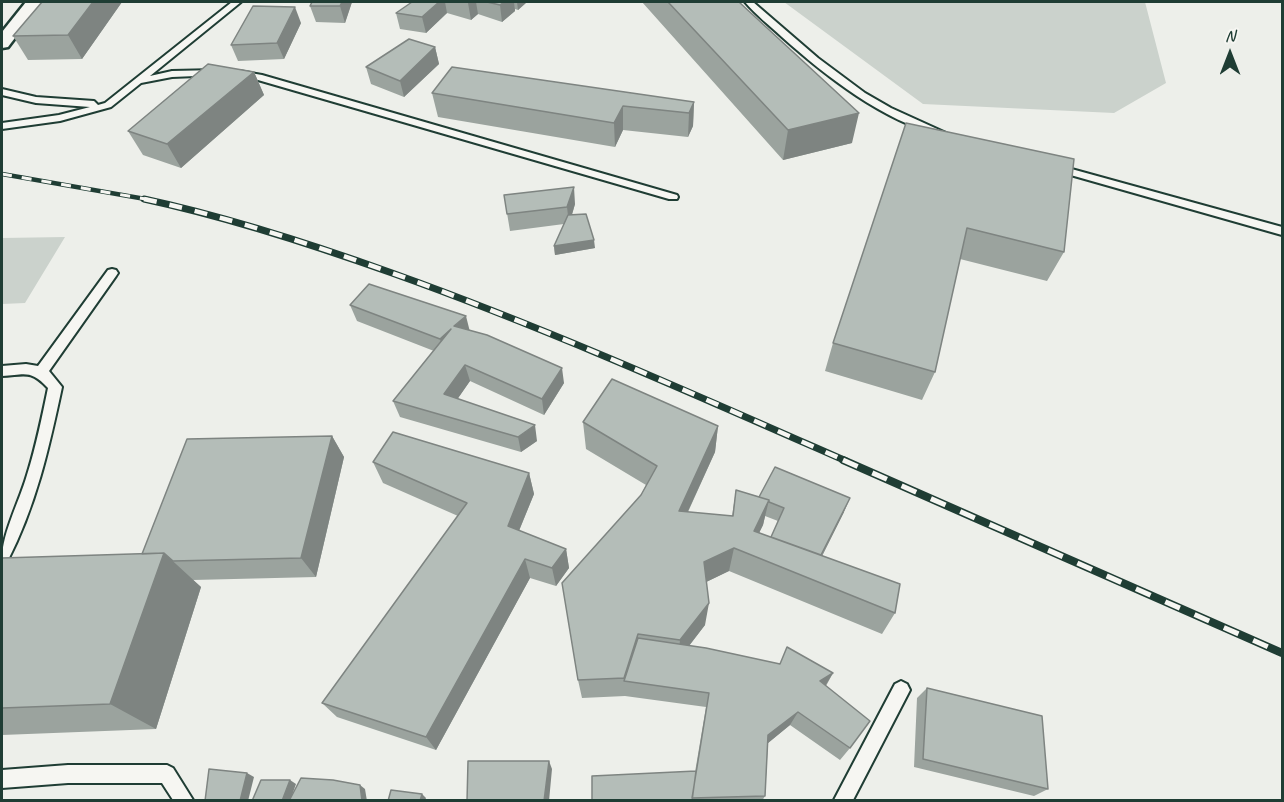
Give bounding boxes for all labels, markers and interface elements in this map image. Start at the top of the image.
north arrow [1200,24,1260,84]
text: N [1225,26,1235,46]

